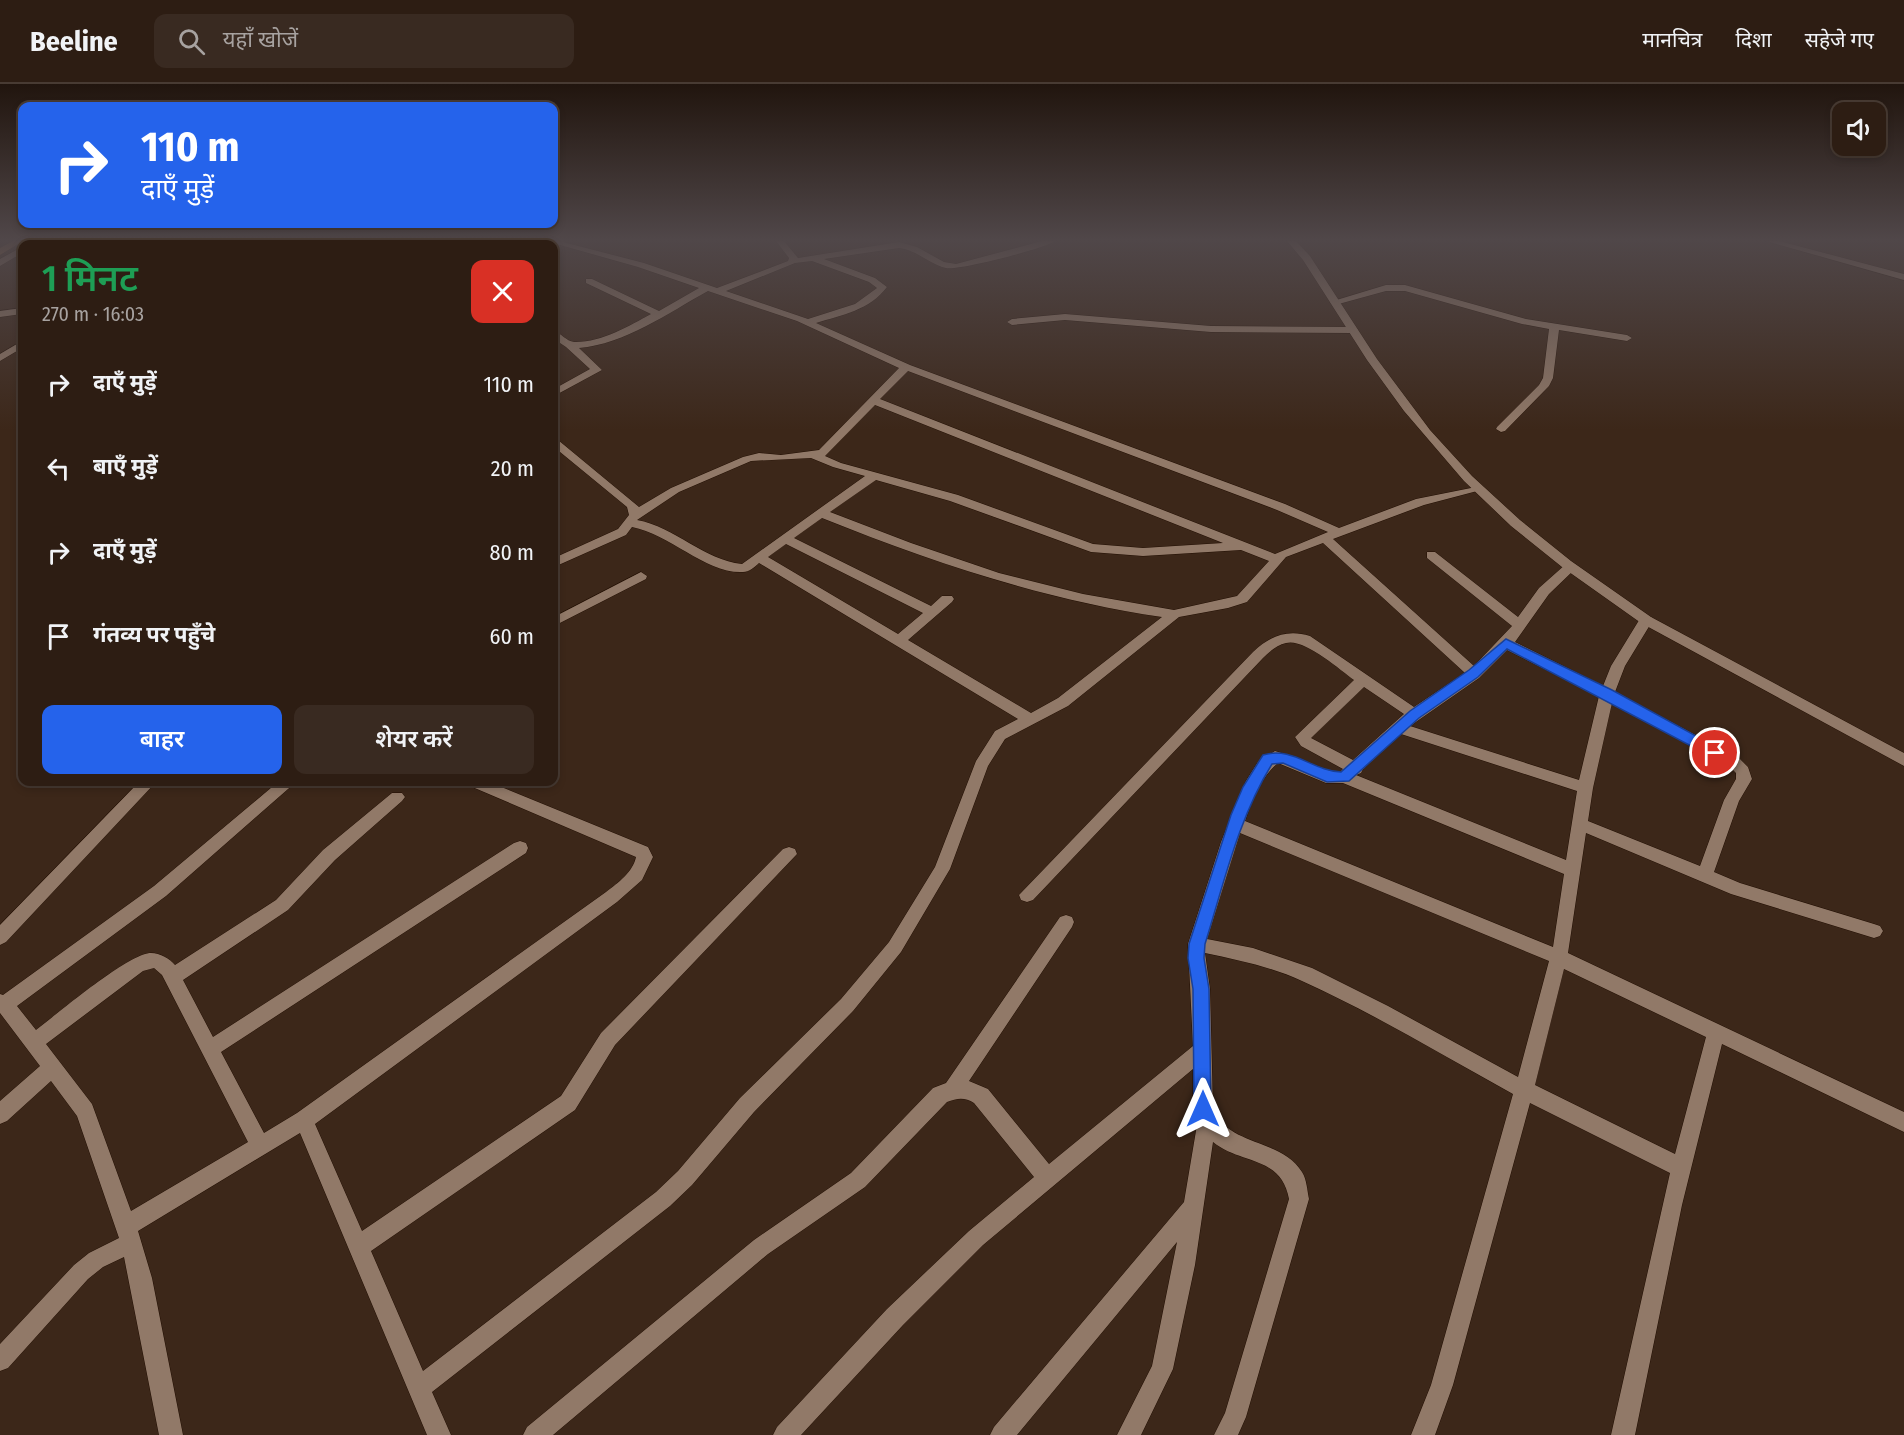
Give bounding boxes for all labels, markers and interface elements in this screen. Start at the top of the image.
search box [154,14,574,68]
text: Beeline [30,25,118,58]
icon: search [175,25,208,58]
text: यहाँ खोजें [223,26,298,53]
text: मानचित्र [1642,27,1702,53]
text: दिशा [1735,27,1772,53]
text: सहेजे गए [1805,27,1874,53]
map controls [1832,102,1886,156]
button: sound [1832,102,1886,156]
text: 110 m [141,122,240,172]
icon: right [42,126,120,204]
text: दाएँ मुड़ें [141,173,214,205]
text: 1 मिनट [42,257,138,301]
button: close [471,260,534,323]
text: 270 m · 16:03 [42,302,144,326]
icon: right [42,368,75,401]
text: दाएँ मुड़ें [93,369,157,396]
text: 110 m [484,371,534,398]
icon: left [42,452,75,485]
text: बाएँ मुड़ें [93,453,158,480]
text: 20 m [491,455,534,482]
icon: right [42,536,75,569]
text: दाएँ मुड़ें [93,537,157,564]
text: 80 m [489,539,534,566]
icon: arrive [42,620,75,653]
text: गंतव्य पर पहुँचे [93,621,215,648]
text: 60 m [490,623,534,650]
button: बाहर [42,705,282,774]
button: शेयर करें [294,705,534,774]
pin [1689,727,1740,778]
icon: arrive [1698,736,1731,769]
position arrow [1171,1077,1235,1141]

